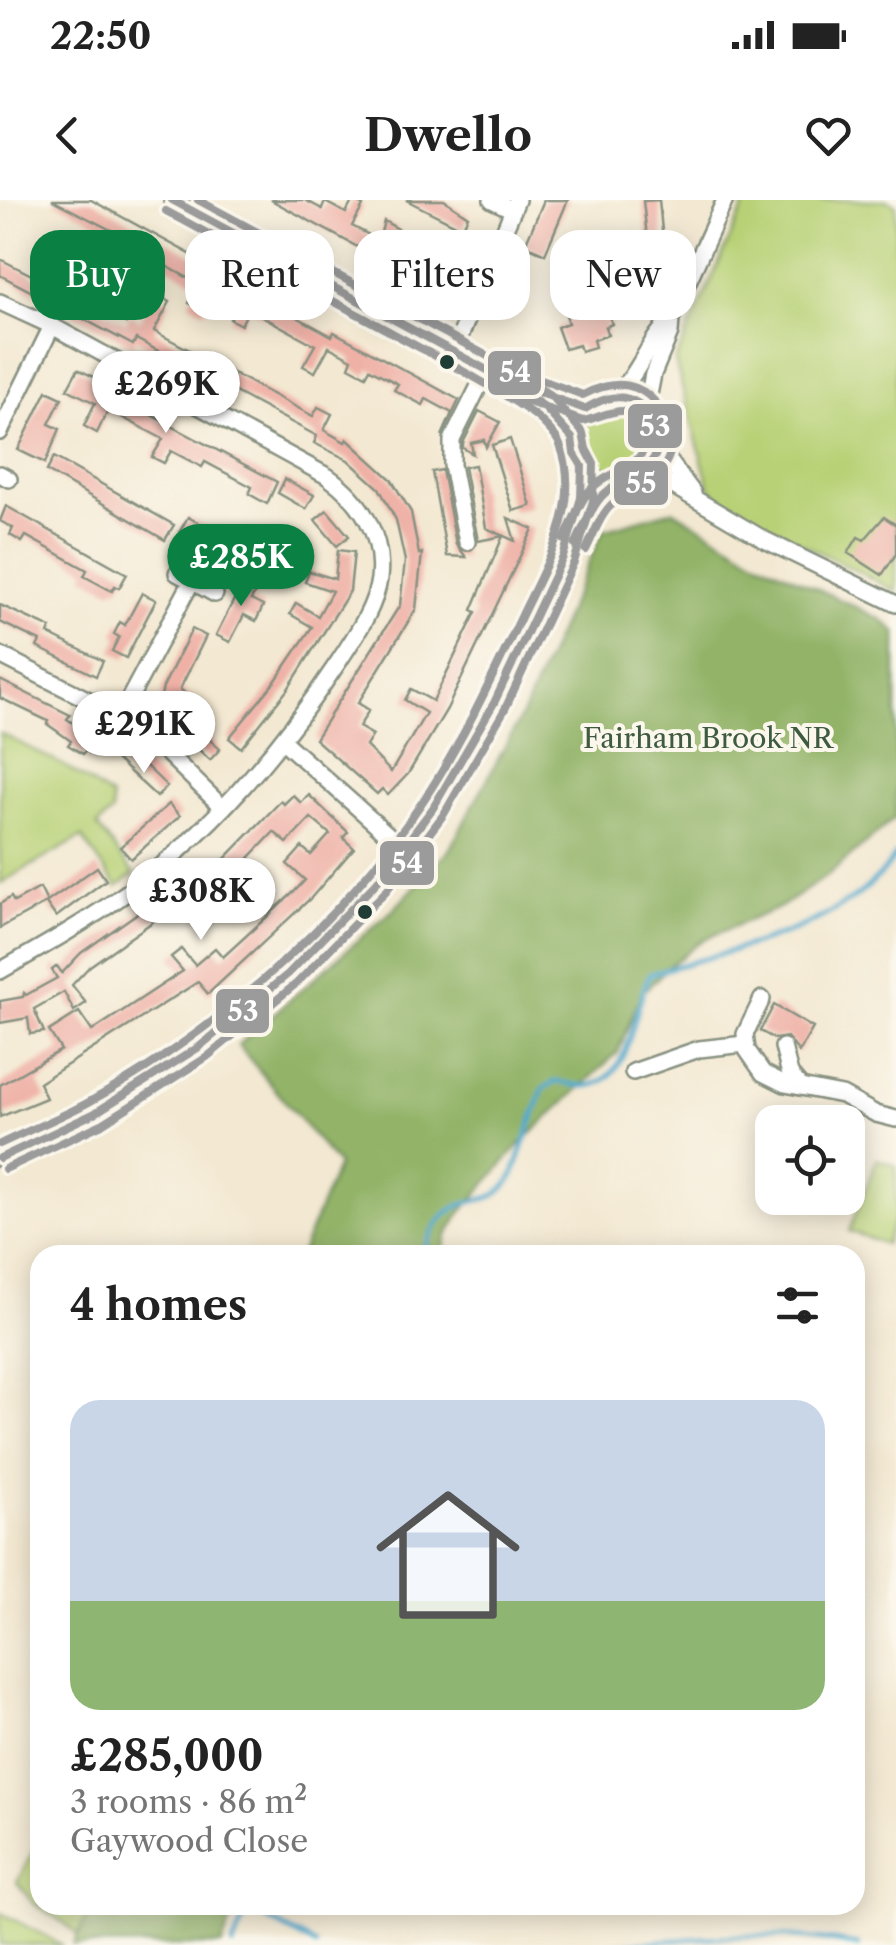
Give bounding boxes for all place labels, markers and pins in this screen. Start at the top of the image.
pin: £269K [96,351,236,436]
unlabelled marker [437,352,457,372]
pin: £285K [171,524,311,609]
pin: £291K [74,691,214,776]
pin: £308K [131,858,271,943]
unlabelled marker [355,902,375,922]

